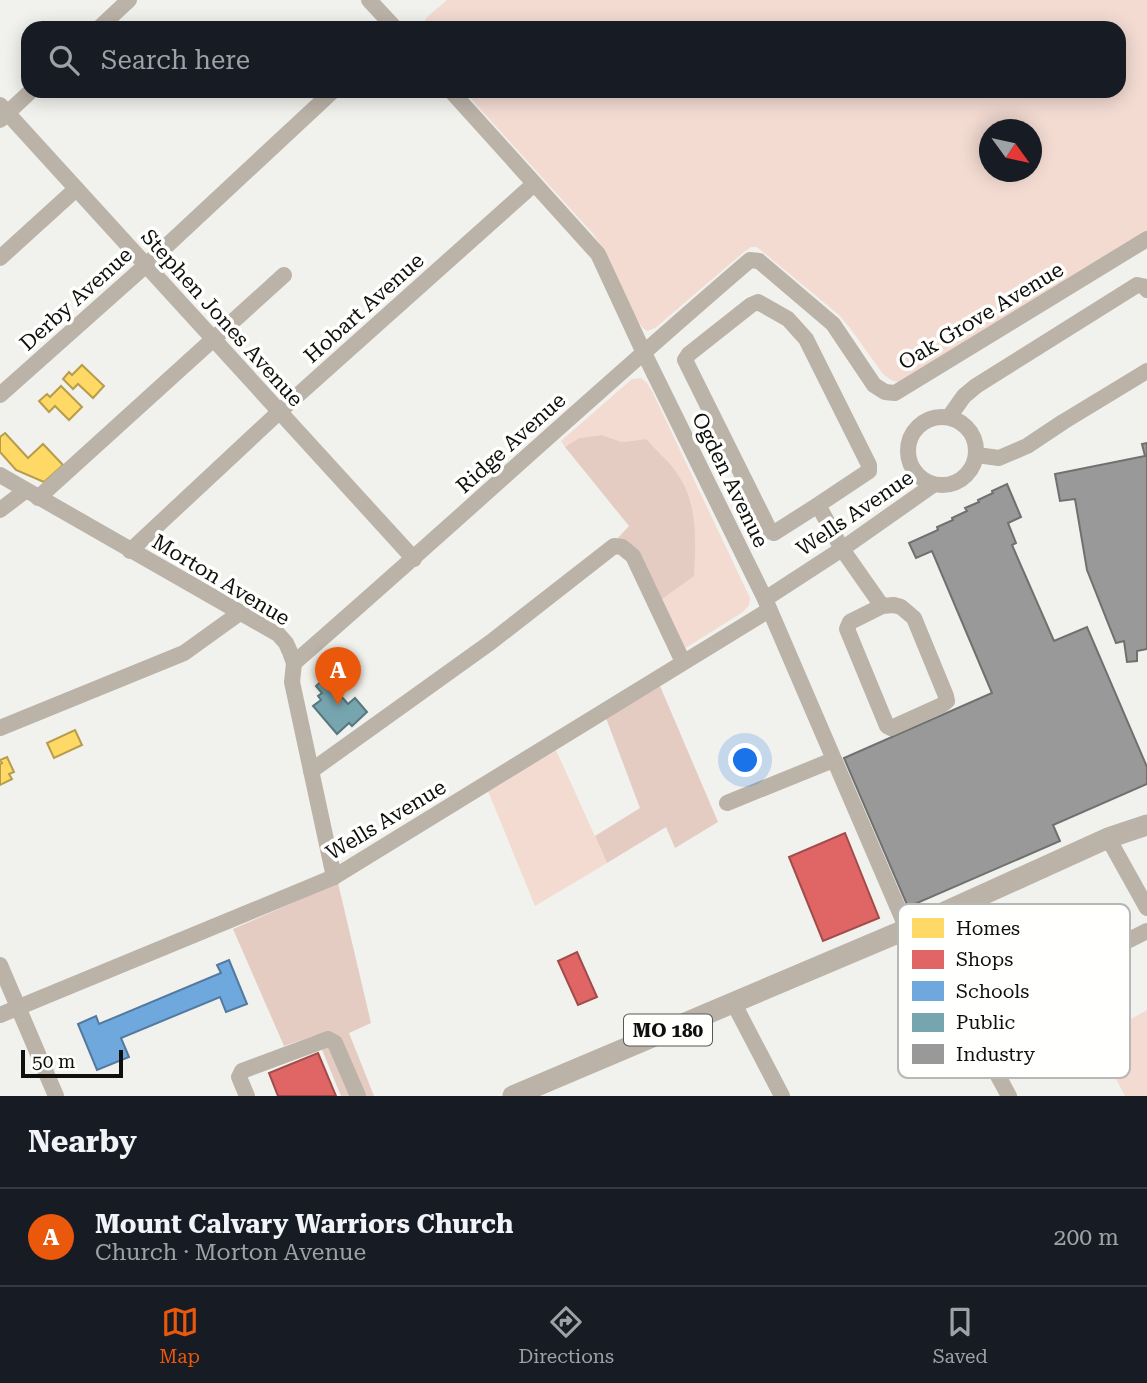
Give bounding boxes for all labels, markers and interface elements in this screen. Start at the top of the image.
search box [21,21,1126,98]
icon: search [45,41,83,79]
text: Search here [101,45,250,75]
north arrow [979,119,1042,182]
street label: Stephen Jones Avenue [136,225,308,411]
street label: Derby Avenue [15,242,137,356]
street label: Hobart Avenue [299,248,429,368]
street label: Oak Grove Avenue [894,257,1068,375]
street label: Ridge Avenue [452,388,570,498]
street label: Ogden Avenue [687,409,773,551]
street label: Wells Avenue [792,465,918,561]
street label: Morton Avenue [148,529,294,631]
pin: A [315,647,361,705]
your location [728,743,762,777]
street label: Wells Avenue [322,775,450,865]
legend [898,904,1130,1078]
text: Homes [956,917,1020,940]
text: Shops [956,948,1013,971]
text: Schools [956,980,1029,1003]
text: Public [956,1011,1015,1034]
road number: MO 180 [624,1014,712,1046]
text: Industry [956,1043,1036,1066]
scale bar [21,1047,122,1079]
text: 50 m [32,1050,75,1073]
text: Nearby [28,1124,137,1159]
text: Mount Calvary Warriors Church [95,1209,513,1239]
text: A [43,1224,59,1251]
text: 200 m [1054,1224,1119,1251]
text: Church · Morton Avenue [95,1239,366,1266]
tab: Map [159,1303,200,1368]
tab: Directions [518,1303,614,1368]
tab: Saved [933,1303,988,1368]

